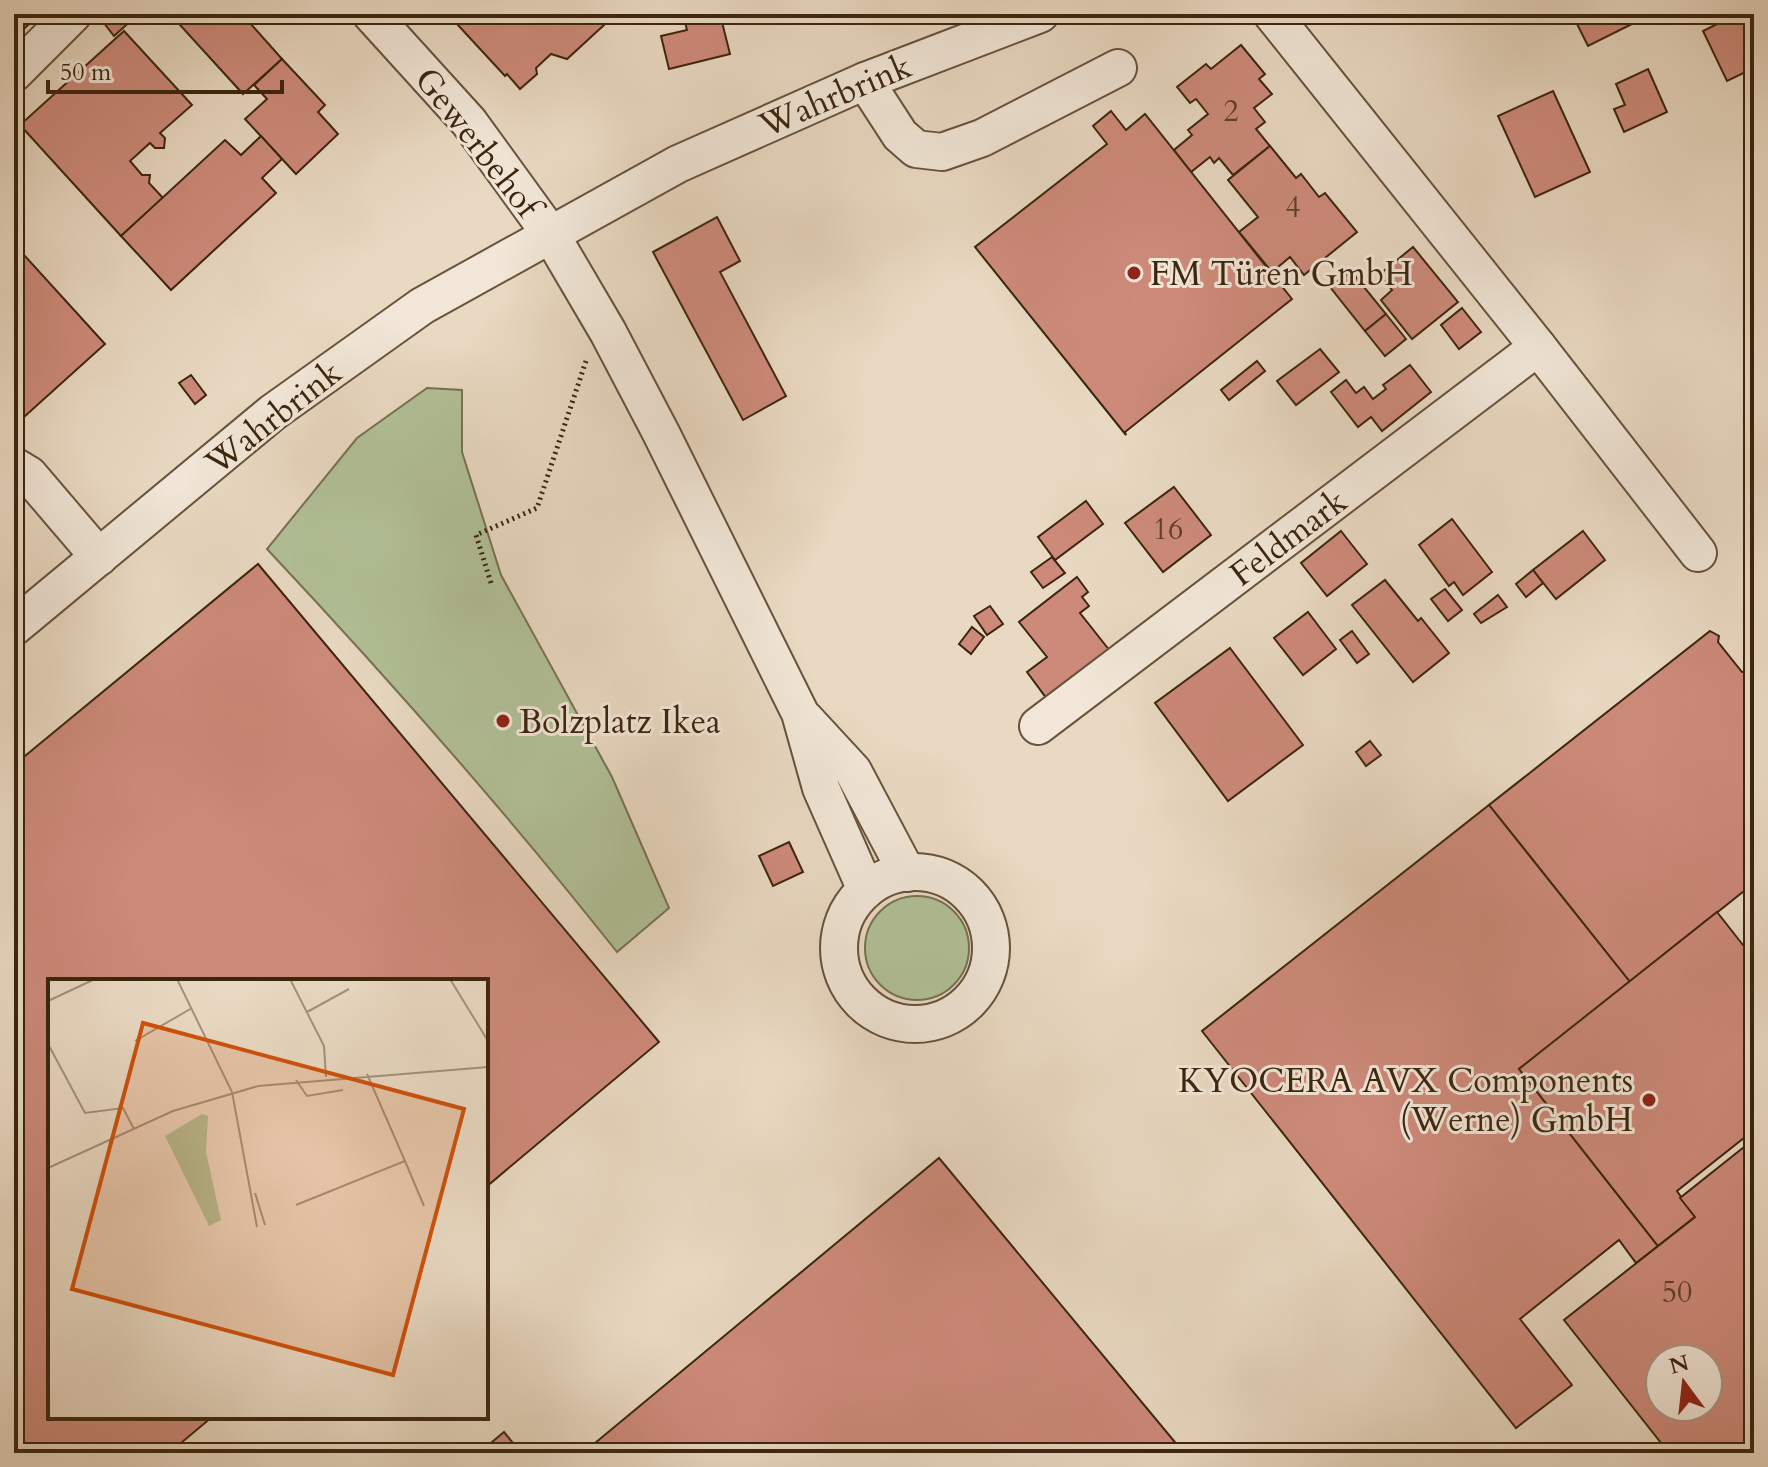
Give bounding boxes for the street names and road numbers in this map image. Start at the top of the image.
street label: Wahrbrink [751,43,919,149]
street label: Gewerbehof [404,58,554,232]
street label: Wahrbrink [195,350,352,486]
street label: Feldmark [1221,478,1357,597]

